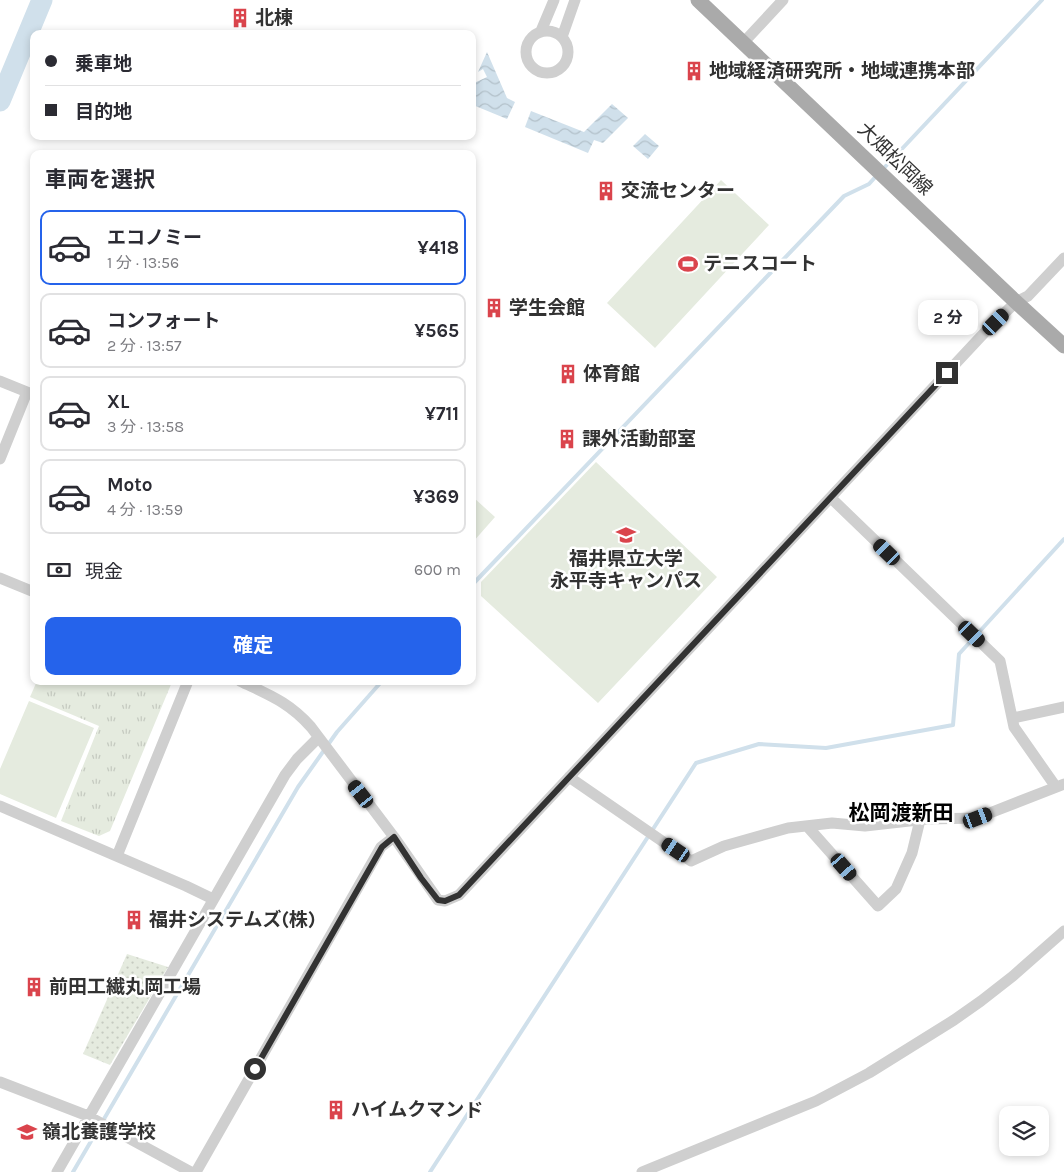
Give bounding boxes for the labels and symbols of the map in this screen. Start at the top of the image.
building icon: 北棟 [229,7,251,29]
place label: 北棟 [255,7,293,29]
building icon: 地域経済研究所・地域連携本部 [683,60,705,82]
place label: 地域経済研究所・地域連携本部 [709,60,975,82]
street label: 大畑松岡線 [853,118,937,200]
building icon: 交流センター [595,180,617,202]
place label: 交流センター [621,180,735,202]
sports icon: テニスコート [677,253,699,275]
place label: テニスコート [703,253,817,275]
building icon: 学生会館 [483,297,505,319]
place label: 学生会館 [509,297,585,319]
callout: 2 分 [917,300,977,336]
car [980,306,1011,338]
route end [936,362,958,384]
building icon: 体育館 [557,363,579,385]
place label: 体育館 [583,363,640,385]
building icon: 課外活動部室 [556,428,578,450]
place label: 課外活動部室 [582,428,696,450]
school or university icon: 福井県立大学 永平寺キャンパス [615,524,637,546]
car [870,536,903,568]
place label: 福井県立大学 永平寺キャンパス [550,548,702,592]
car [955,618,988,650]
car [345,778,376,810]
district label: 松岡渡新田 [849,801,954,825]
car [961,806,994,830]
car [659,835,692,865]
car [828,851,859,883]
building icon: 福井システムズ(株) [123,909,145,931]
place label: 福井システムズ(株) [149,909,316,931]
building icon: 前田工繊丸岡工場 [23,976,45,998]
place label: 前田工繊丸岡工場 [49,976,201,998]
route start [244,1058,266,1080]
building icon: ハイムクマンド [325,1099,347,1121]
place label: ハイムクマンド [351,1099,483,1121]
school or university icon: 嶺北養護学校 [16,1121,38,1143]
place label: 嶺北養護学校 [42,1121,156,1143]

